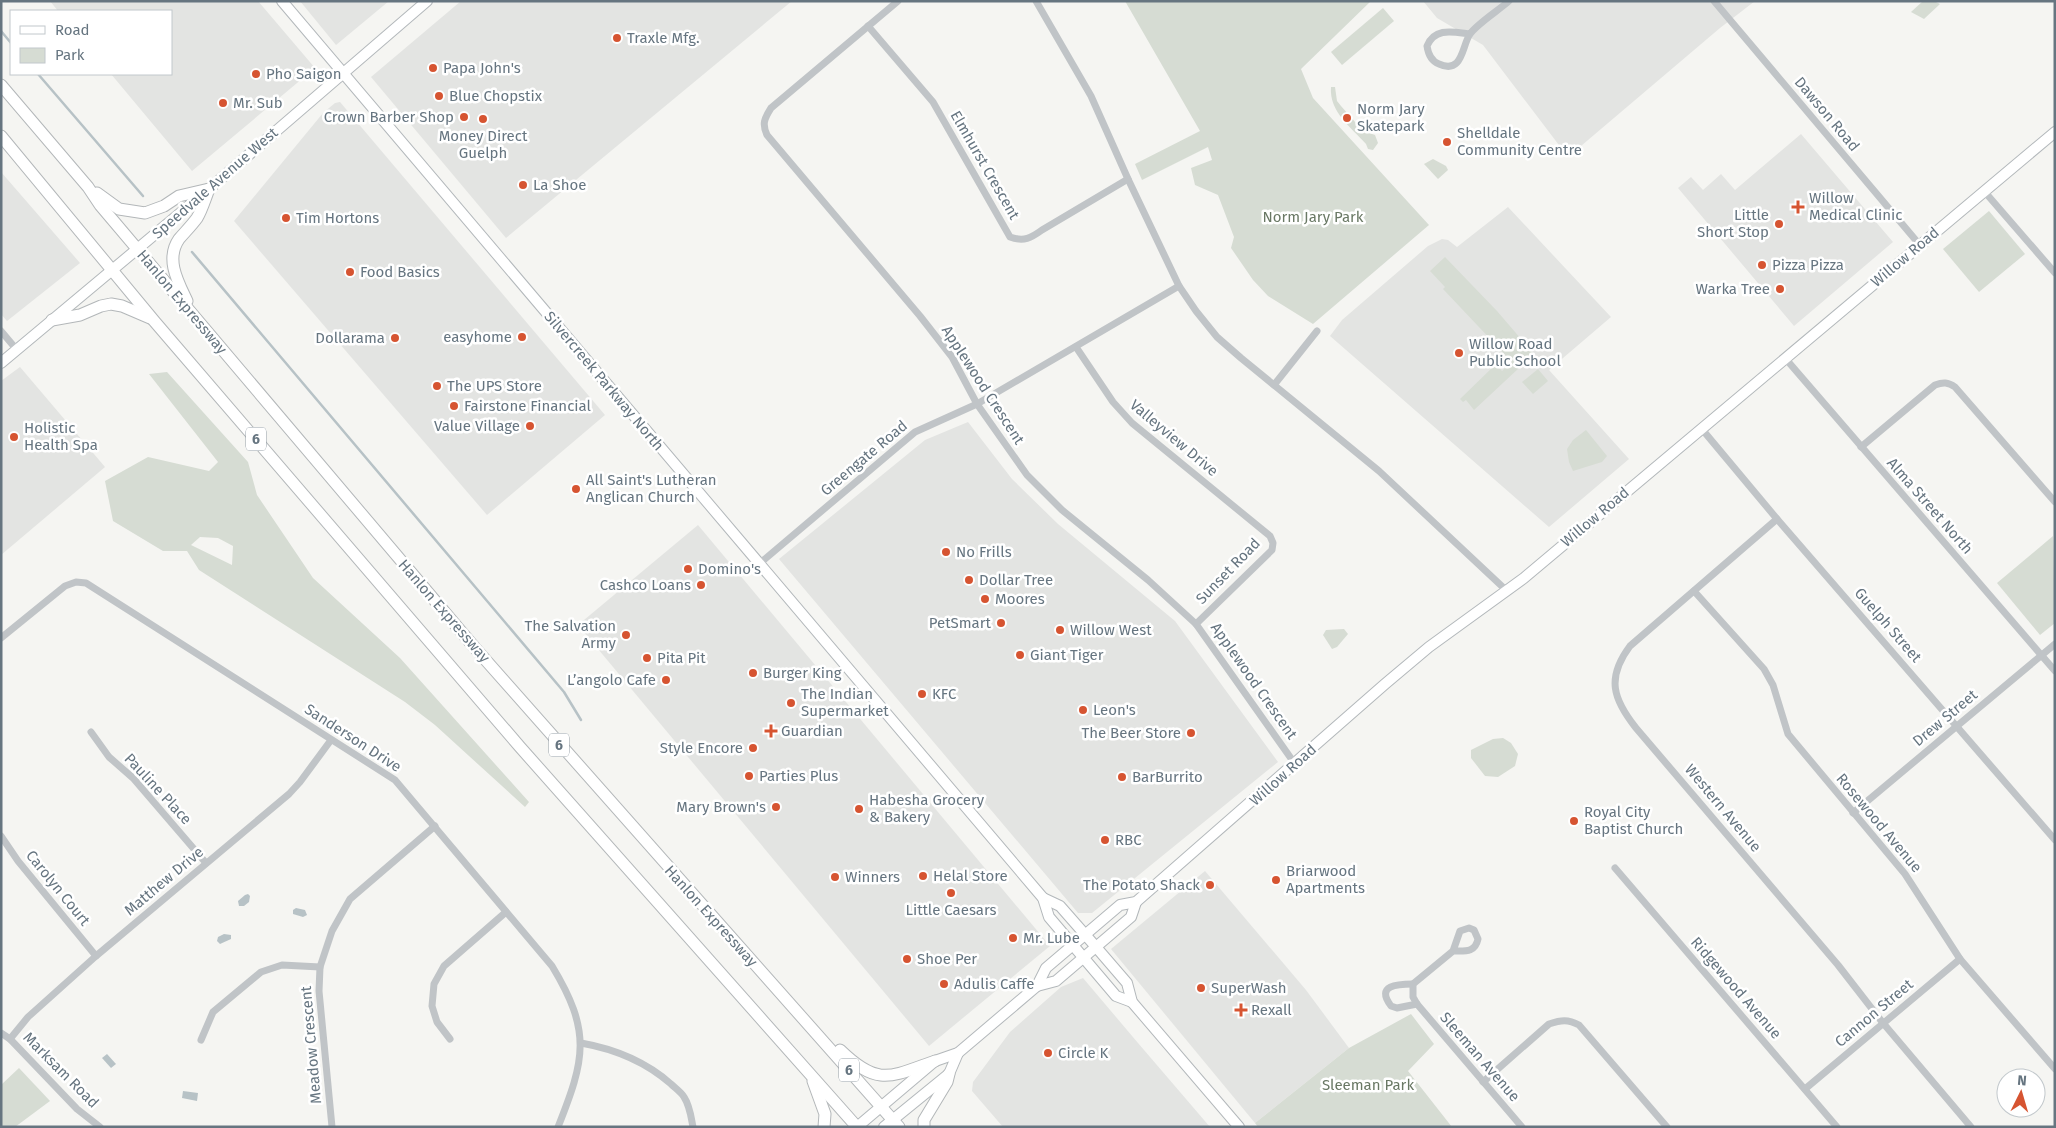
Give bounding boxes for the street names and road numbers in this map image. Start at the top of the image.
street label: Dawson Road [1791,73,1863,155]
street label: Elmhurst Crescent [947,107,1024,223]
street label: Speedvale Avenue West [148,123,282,242]
street label: Willow Road [1867,223,1943,291]
street label: Hanlon Expressway [133,246,231,358]
street label: Silvercreek Parkway North [540,308,668,454]
street label: Applewood Crescent [938,322,1028,448]
street label: Valleyview Drive [1126,396,1222,480]
street label: Greengate Road [817,417,911,499]
road number: 6 [246,428,266,450]
street label: Alma Street North [1883,454,1977,558]
street label: Willow Road [1557,483,1633,551]
street label: Sunset Road [1192,534,1264,608]
street label: Hanlon Expressway [394,556,494,667]
street label: Guelph Street [1851,584,1926,666]
street label: Applewood Crescent [1207,619,1301,743]
street label: Drew Street [1909,685,1981,750]
street label: Sanderson Drive [301,700,405,776]
road number: 6 [549,734,569,756]
street label: Willow Road [1246,740,1320,810]
street label: Pauline Place [121,750,195,828]
street label: Western Avenue [1681,760,1765,856]
street label: Rosewood Avenue [1832,770,1926,876]
street label: Matthew Drive [121,843,207,919]
street label: Carolyn Court [22,847,94,930]
street label: Hanlon Expressway [661,862,762,971]
street label: Ridgewood Avenue [1687,933,1785,1043]
street label: Cannon Street [1831,975,1917,1051]
street label: Meadow Crescent [297,985,325,1105]
street label: Sleeman Avenue [1436,1009,1524,1105]
street label: Marksam Road [19,1028,103,1112]
road number: 6 [839,1058,859,1082]

